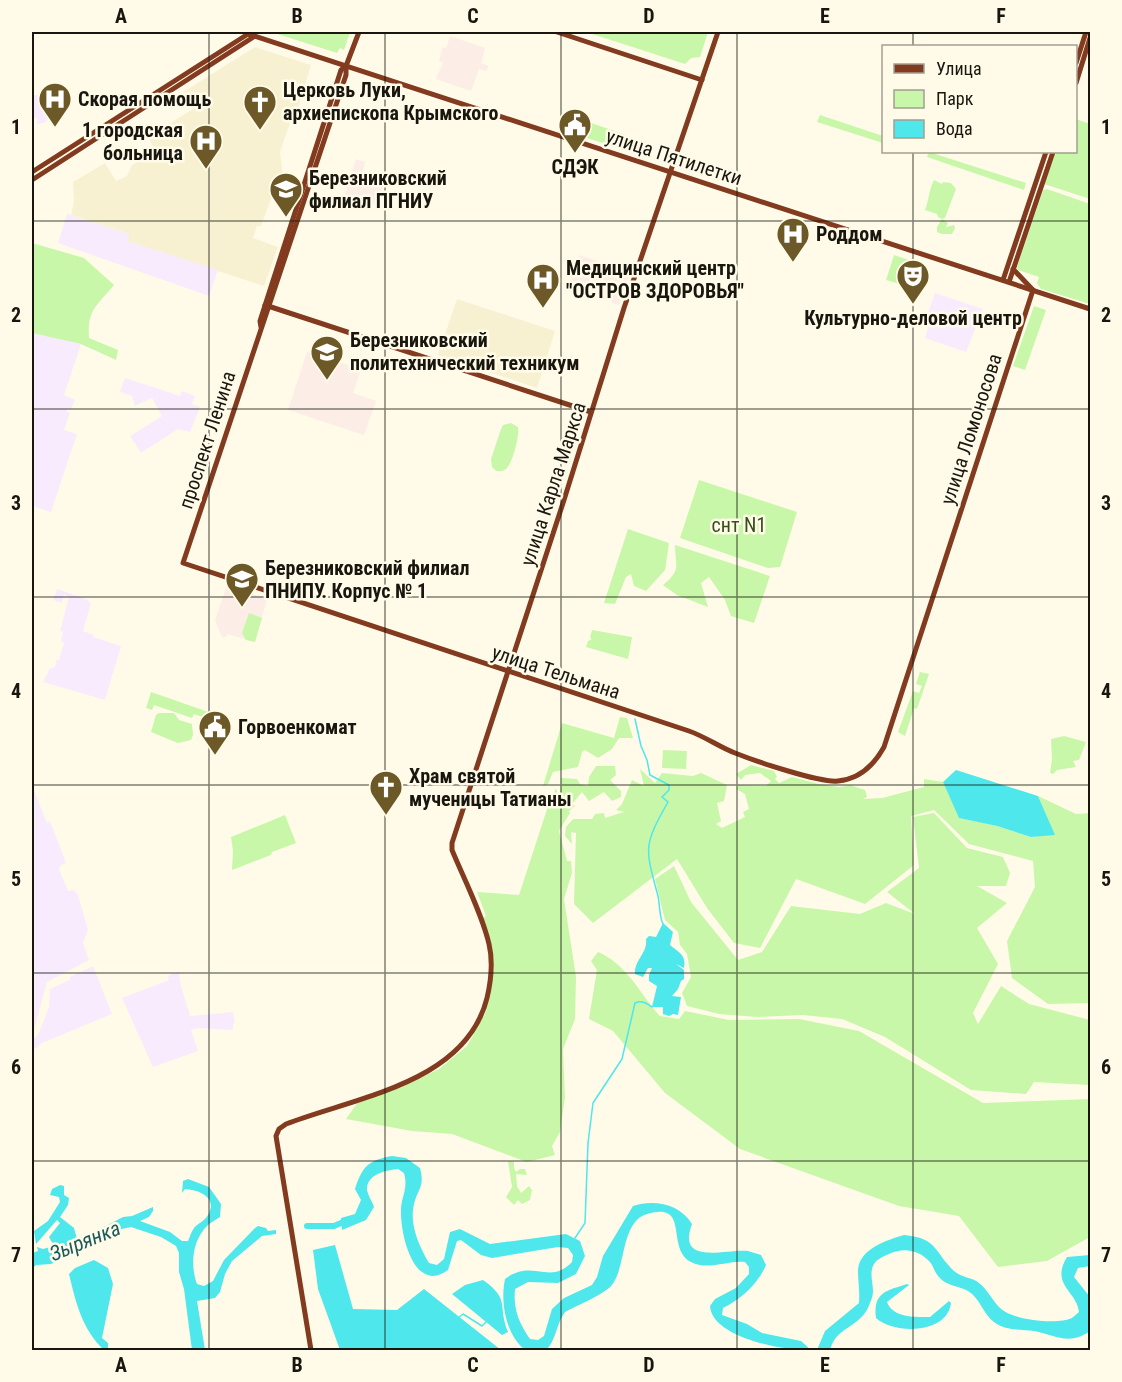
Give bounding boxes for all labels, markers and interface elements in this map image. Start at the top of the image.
text: A [115,4,127,28]
text: B [291,4,303,28]
text: C [467,4,479,28]
text: D [643,4,655,28]
text: E [820,4,830,28]
text: F [996,4,1006,28]
legend [882,45,1077,153]
text: Улица [936,58,982,79]
place label: Церковь Луки, архиепископа Крымского [283,78,498,125]
hospital icon: Скорая помощь [37,81,73,128]
church icon: Церковь Луки, архиепископа Крымского [242,84,278,131]
place label: Скорая помощь [78,87,211,111]
text: Парк [936,88,974,109]
public building icon: СДЭК [557,107,593,154]
text: 1 [11,115,21,139]
text: 1 [1101,115,1111,139]
place label: 1 городская больница [82,118,183,165]
text: Вода [936,118,973,139]
hospital icon: 1 городская больница [188,123,224,170]
street label: улица Пятилетки [603,124,745,190]
place label: СДЭК [551,155,599,179]
place label: Березниковский филиал ПГНИУ [309,166,447,213]
school or university icon: Березниковский филиал ПГНИУ [268,171,304,218]
hospital icon: Роддом [775,216,811,263]
place label: Роддом [816,222,882,246]
place label: Медицинский центр "ОСТРОВ ЗДОРОВЬЯ" [566,256,744,303]
theatre icon: Культурно-деловой центр [895,258,931,305]
hospital icon: Медицинский центр "ОСТРОВ ЗДОРОВЬЯ" [525,262,561,309]
text: 2 [11,303,21,327]
text: 2 [1101,303,1111,327]
place label: Культурно-деловой центр [804,306,1022,330]
place label: Березниковский политехнический техникум [350,328,579,375]
school or university icon: Березниковский политехнический техникум [309,334,345,381]
street label: улица Ломоносова [935,350,1007,508]
street label: проспект Ленина [173,368,241,512]
street label: улица Карла Маркса [515,399,591,569]
text: 3 [11,491,21,515]
text: 3 [1101,491,1111,515]
park label: снт N1 [712,513,766,537]
place label: Березниковский филиал ПНИПУ. Корпус № 1 [265,556,469,603]
school or university icon: Березниковский филиал ПНИПУ. Корпус № 1 [224,561,260,608]
street label: улица Тельмана [489,640,623,704]
text: 4 [11,679,21,703]
text: 4 [1101,679,1111,703]
public building icon: Горвоенкомат [197,709,233,756]
place label: Горвоенкомат [238,715,357,739]
place label: Храм святой мученицы Татианы [409,764,572,811]
church icon: Храм святой мученицы Татианы [368,769,404,816]
text: 5 [11,867,21,891]
text: 5 [1101,867,1111,891]
text: 6 [11,1055,21,1079]
text: 6 [1101,1055,1111,1079]
water label: Зырянка [46,1216,124,1266]
text: 7 [11,1243,21,1267]
text: 7 [1101,1243,1111,1267]
text: A [115,1353,127,1377]
text: B [291,1353,303,1377]
text: C [467,1353,479,1377]
text: D [643,1353,655,1377]
text: E [820,1353,830,1377]
text: F [996,1353,1006,1377]

